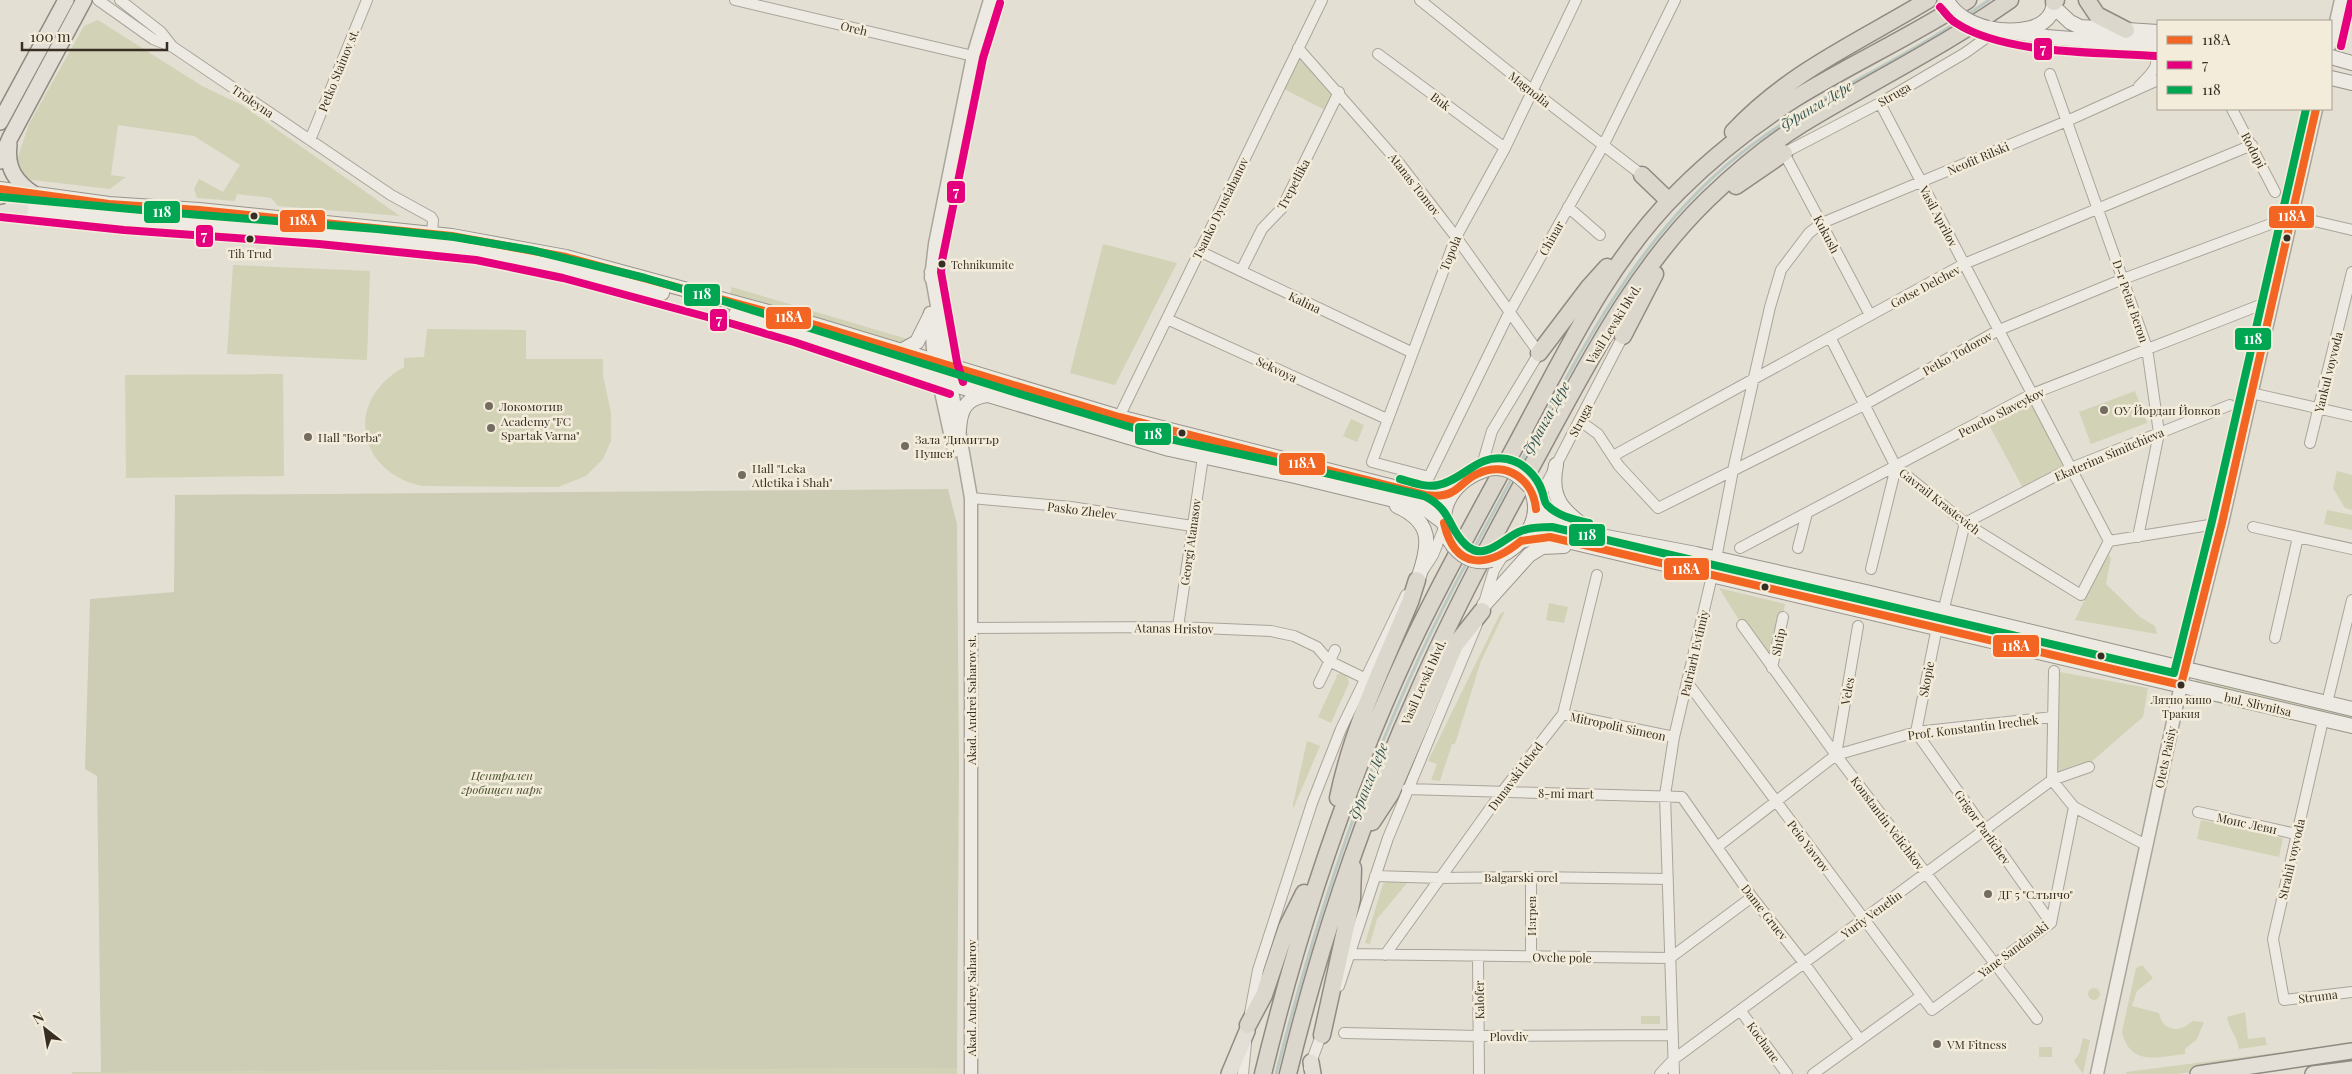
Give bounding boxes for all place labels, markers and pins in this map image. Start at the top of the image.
unlabelled marker [249,211,259,221]
unlabelled marker [2282,233,2292,243]
marker: Tih Trud [245,234,255,244]
place label: Tih Trud [228,246,272,261]
place label: Tehnikumite [951,257,1015,272]
marker: Tehnikumite [937,259,947,269]
place label: Локомотив [498,398,563,414]
marker: Локомотив [483,400,495,412]
place label: ОУ Йордан Йовков [2114,402,2221,418]
marker: ОУ Йордан Йовков [2098,404,2110,416]
place label: Academy "FC Spartak Varna" [500,413,580,443]
marker: Academy "FC Spartak Varna" [485,422,497,434]
unlabelled marker [1177,428,1187,438]
place label: Hall "Borba" [318,429,381,445]
marker: Hall "Borba" [302,431,314,443]
place label: Зала "Димитър Нушев' [915,431,999,461]
marker: Зала "Димитър Нушев' [899,440,911,452]
place label: Hall "Leka Atletika i Shah" [751,460,833,490]
marker: Hall "Leka Atletika i Shah" [736,469,748,481]
unlabelled marker [1760,582,1770,592]
unlabelled marker [2096,651,2106,661]
marker: Лятно кино Тракия [2176,680,2186,690]
place label: Лятно кино Тракия [2150,692,2211,721]
place label: ДГ 5 "Слънчо" [1998,886,2073,902]
marker: ДГ 5 "Слънчо" [1982,888,1994,900]
place label: VM Fitness [1946,1036,2007,1052]
marker: VM Fitness [1931,1038,1943,1050]

